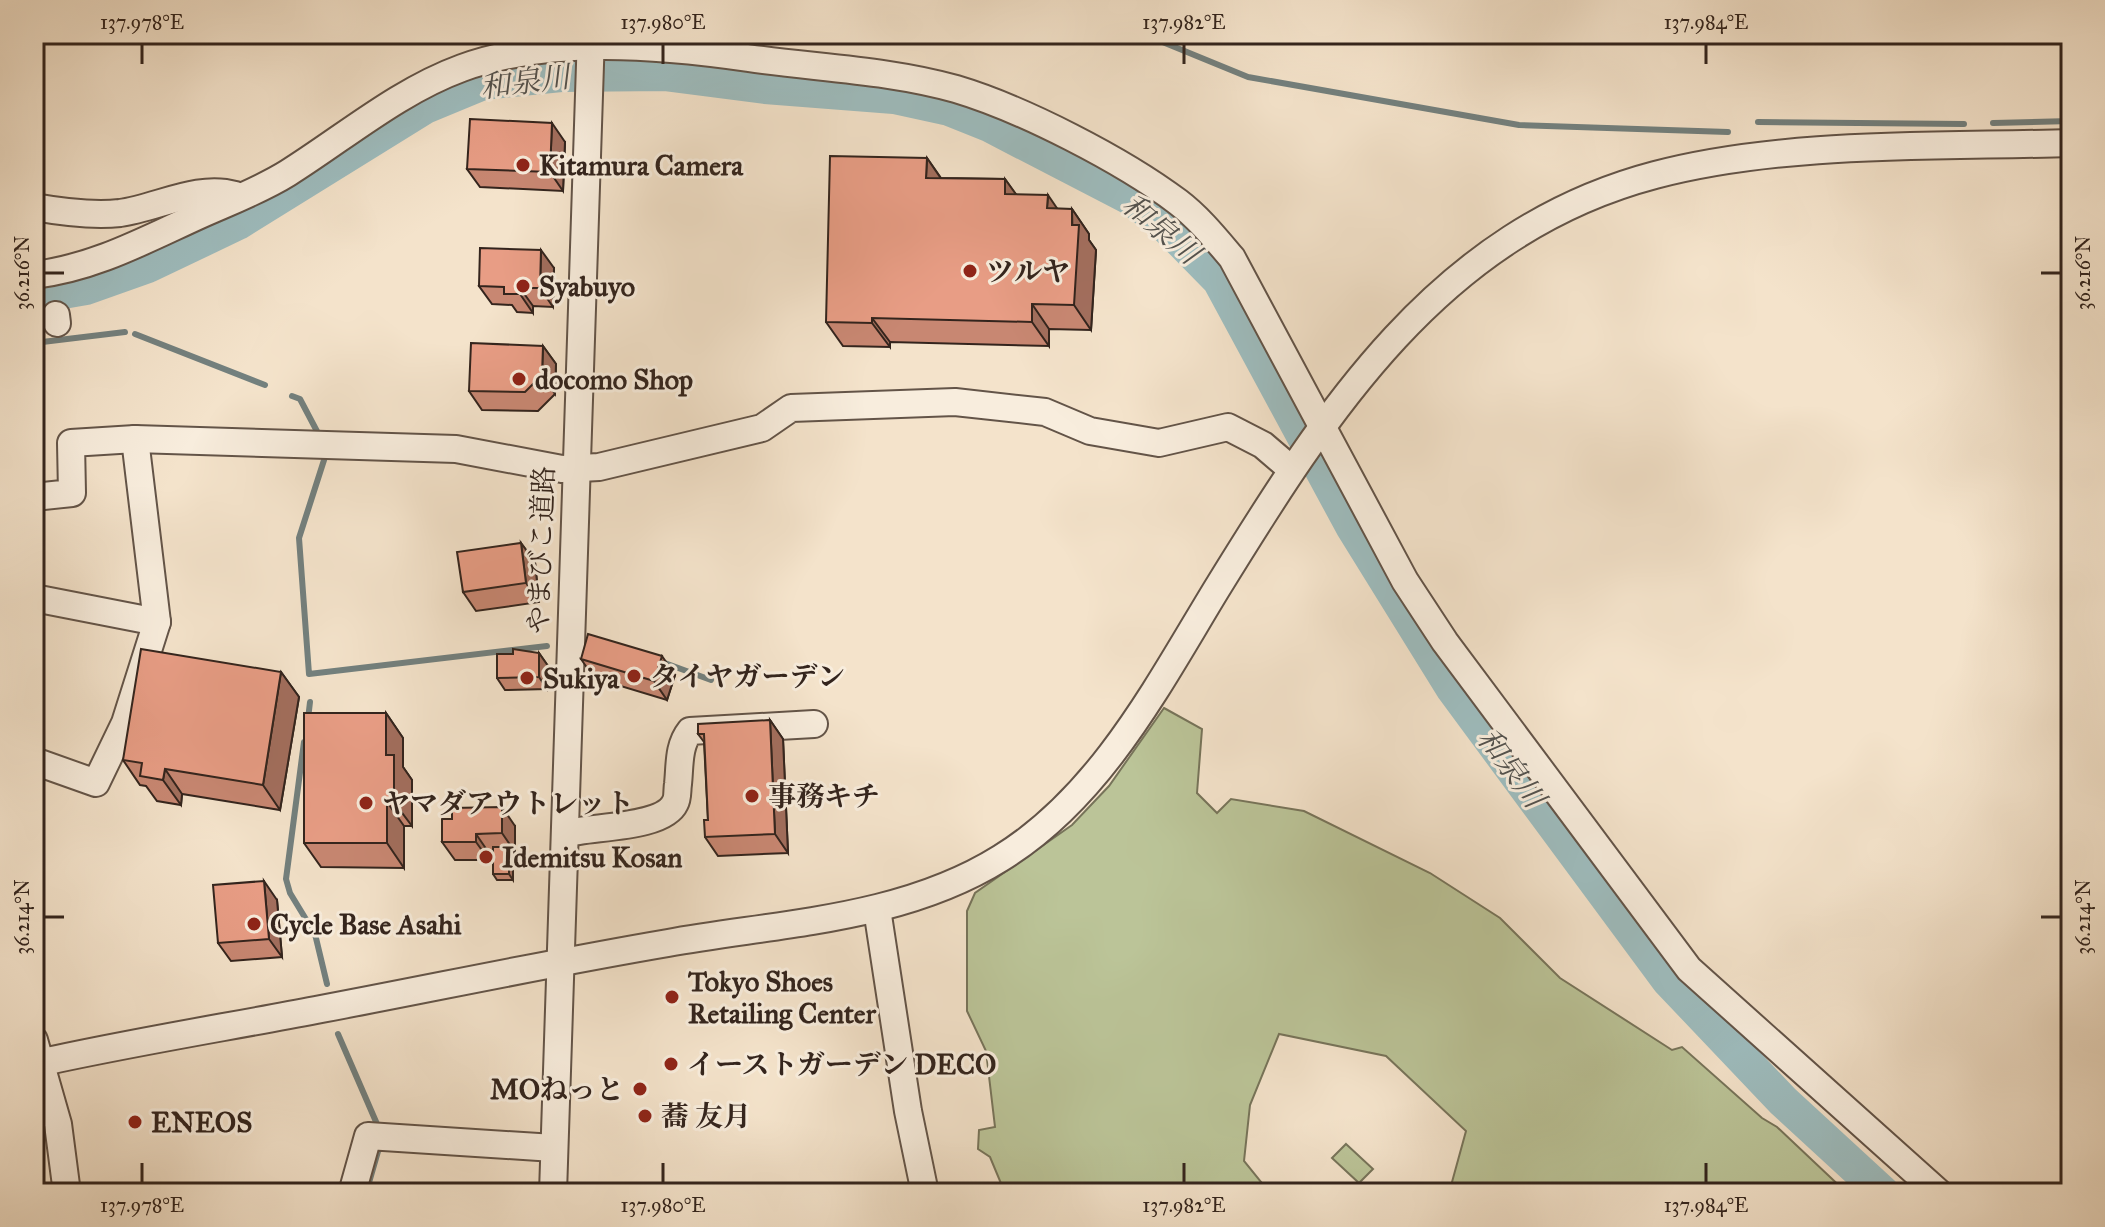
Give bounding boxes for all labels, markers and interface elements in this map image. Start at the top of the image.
text: 137.978°E [100,10,184,34]
text: 137.980°E [620,10,706,34]
text: 137.982°E [1142,10,1226,34]
text: 137.984°E [1664,10,1748,34]
water label: 和泉川 [478,58,575,105]
place label: Kitamura Camera [539,148,744,183]
marker: Kitamura Camera [514,156,532,174]
water label: 和泉川 [1115,186,1209,274]
text: 36.216°N [10,236,34,310]
text: 36.216°N [2071,236,2095,310]
place label: ツルヤ [986,254,1070,289]
marker: ツルヤ [961,262,979,280]
place label: Syabuyo [539,269,635,304]
marker: Syabuyo [514,277,532,295]
place label: docomo Shop [535,362,693,397]
marker: docomo Shop [510,370,528,388]
street label: やまびこ道路 [521,465,561,635]
place label: タイヤガーデン [650,659,845,694]
place label: Sukiya [543,661,620,696]
marker: タイヤガーデン [625,667,643,685]
marker: Sukiya [518,669,536,687]
water label: 和泉川 [1470,721,1554,817]
place label: 事務キチ [768,779,880,814]
place label: ヤマダアウトレット [382,786,634,821]
marker: 事務キチ [743,787,761,805]
marker: ヤマダアウトレット [357,794,375,812]
place label: Idemitsu Kosan [502,840,682,875]
marker: Idemitsu Kosan [477,848,495,866]
text: 36.214°N [10,879,34,955]
text: 36.214°N [2071,879,2095,955]
place label: Cycle Base Asahi [270,907,462,942]
marker: Cycle Base Asahi [245,915,263,933]
place label: Tokyo Shoes Retailing Center [688,964,876,1031]
marker: Tokyo Shoes Retailing Center [663,988,681,1006]
place label: イーストガーデン DECO [687,1047,996,1082]
marker: イーストガーデン DECO [662,1055,680,1073]
place label: MOねっと [490,1072,624,1107]
marker: MOねっと [631,1080,649,1098]
place label: 蕎 友月 [661,1099,751,1134]
place label: ENEOS [151,1105,252,1140]
marker: 蕎 友月 [636,1107,654,1125]
marker: ENEOS [126,1113,144,1131]
text: 137.978°E [100,1193,184,1217]
text: 137.980°E [620,1193,706,1217]
text: 137.982°E [1142,1193,1226,1217]
text: 137.984°E [1664,1193,1748,1217]

